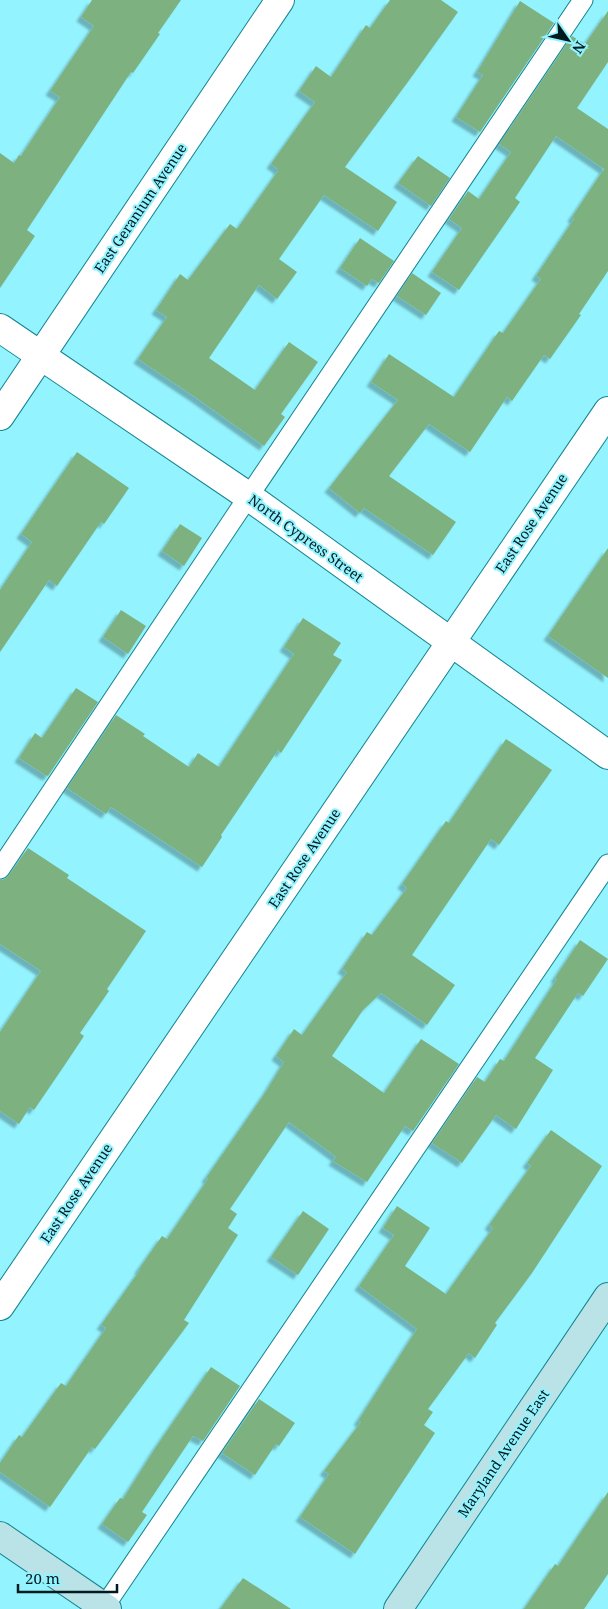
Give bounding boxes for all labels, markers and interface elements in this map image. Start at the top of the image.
north arrow [543,15,593,65]
text: N [568,38,590,57]
street label: East Geranium Avenue [89,139,191,277]
street label: East Rose Avenue [491,470,571,576]
street label: North Cypress Street [245,490,367,586]
street label: East Rose Avenue [264,805,344,911]
street label: East Rose Avenue [36,1140,116,1246]
street label: Maryland Avenue East [453,1385,553,1521]
scale bar [18,1562,116,1594]
text: 20 m [25,1568,60,1588]

